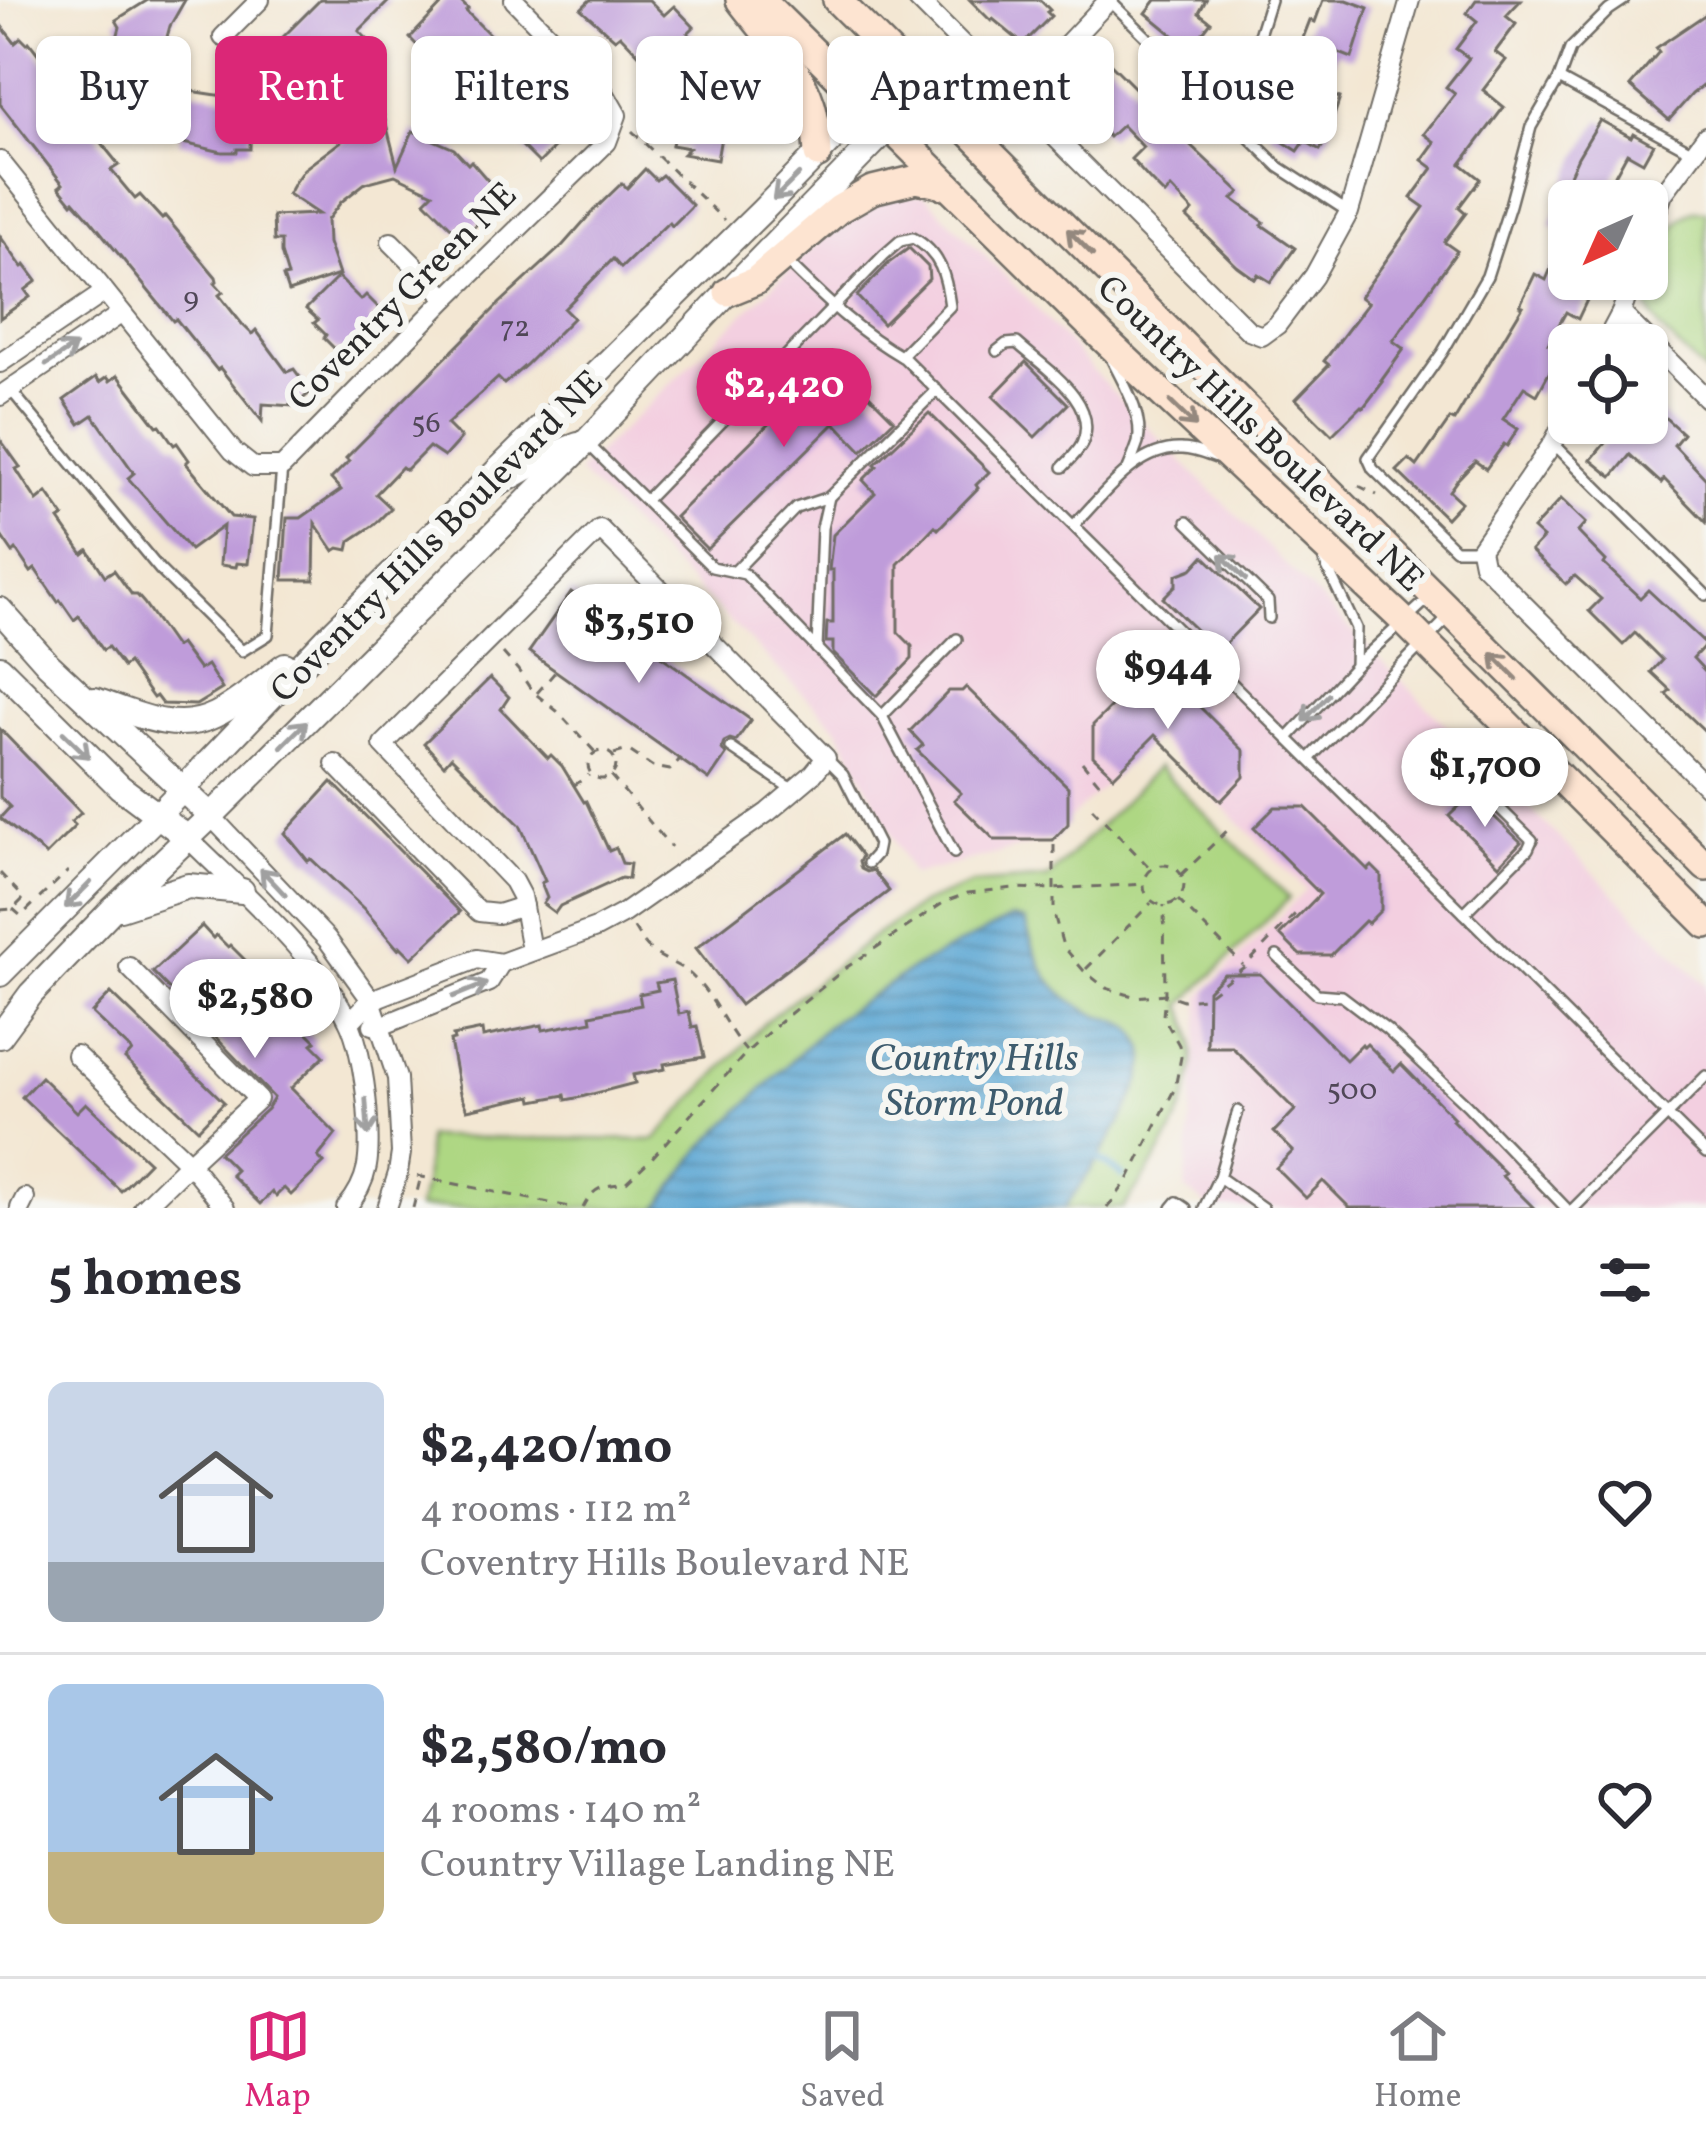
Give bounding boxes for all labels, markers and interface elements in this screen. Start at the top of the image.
chip: Buy [36,36,191,144]
chip: Rent [215,36,387,144]
chip: Filters [411,36,612,144]
chip: New [636,36,803,144]
chip: Apartment [827,36,1114,144]
chip: House [1138,36,1337,144]
street label: Coventry Green NE [278,172,530,424]
one-way arrow [772,172,800,201]
north arrow [1548,180,1668,300]
map controls [1548,180,1668,444]
one-way arrow [1066,228,1094,257]
street label: Country Hills Boulevard NE [1084,265,1434,605]
house number: 9 [183,278,199,320]
house number: 72 [500,307,530,349]
button: locate [1548,324,1668,444]
one-way arrow [44,343,77,368]
pin: $2,420 [686,348,882,450]
street label: Coventry Hills Boulevard NE [260,360,616,716]
text: $2,420 [723,360,845,414]
one-way arrow [1168,399,1197,427]
house number: 56 [411,403,441,445]
one-way arrow [1219,554,1248,582]
pin: $3,510 [541,584,737,686]
text: $3,510 [583,596,695,650]
pin: $944 [1097,630,1239,732]
text: $944 [1123,642,1213,696]
one-way arrow [1491,652,1519,681]
one-way arrow [1302,693,1330,723]
one-way arrow [279,720,308,749]
pin: $1,700 [1387,728,1583,830]
one-way arrow [61,730,90,758]
text: $1,700 [1428,740,1542,794]
one-way arrow [259,867,287,897]
one-way arrow [65,880,93,909]
pin: $2,580 [157,959,353,1061]
text: $2,580 [197,971,313,1025]
one-way arrow [450,978,487,999]
water label: Country Hills Storm Pond [870,1033,1078,1132]
house number: 500 [1327,1070,1377,1112]
one-way arrow [356,1097,379,1136]
text: 5 homes [48,1245,242,1316]
icon: filters [1592,1247,1658,1313]
text: $2,420/mo [420,1413,673,1484]
icon: home [144,1430,288,1574]
icon: heart [1592,1469,1658,1535]
text: 4 rooms · 112 m² [420,1484,691,1538]
text: Coventry Hills Boulevard NE [420,1538,910,1592]
text: $2,580/mo [420,1714,667,1785]
icon: home [144,1732,288,1876]
icon: heart [1592,1771,1658,1837]
text: 4 rooms · 140 m² [420,1785,701,1839]
text: Country Village Landing NE [420,1839,895,1893]
tab: Map [245,2003,311,2121]
tab: Saved [800,2003,885,2121]
tab: Home [1374,2003,1461,2121]

